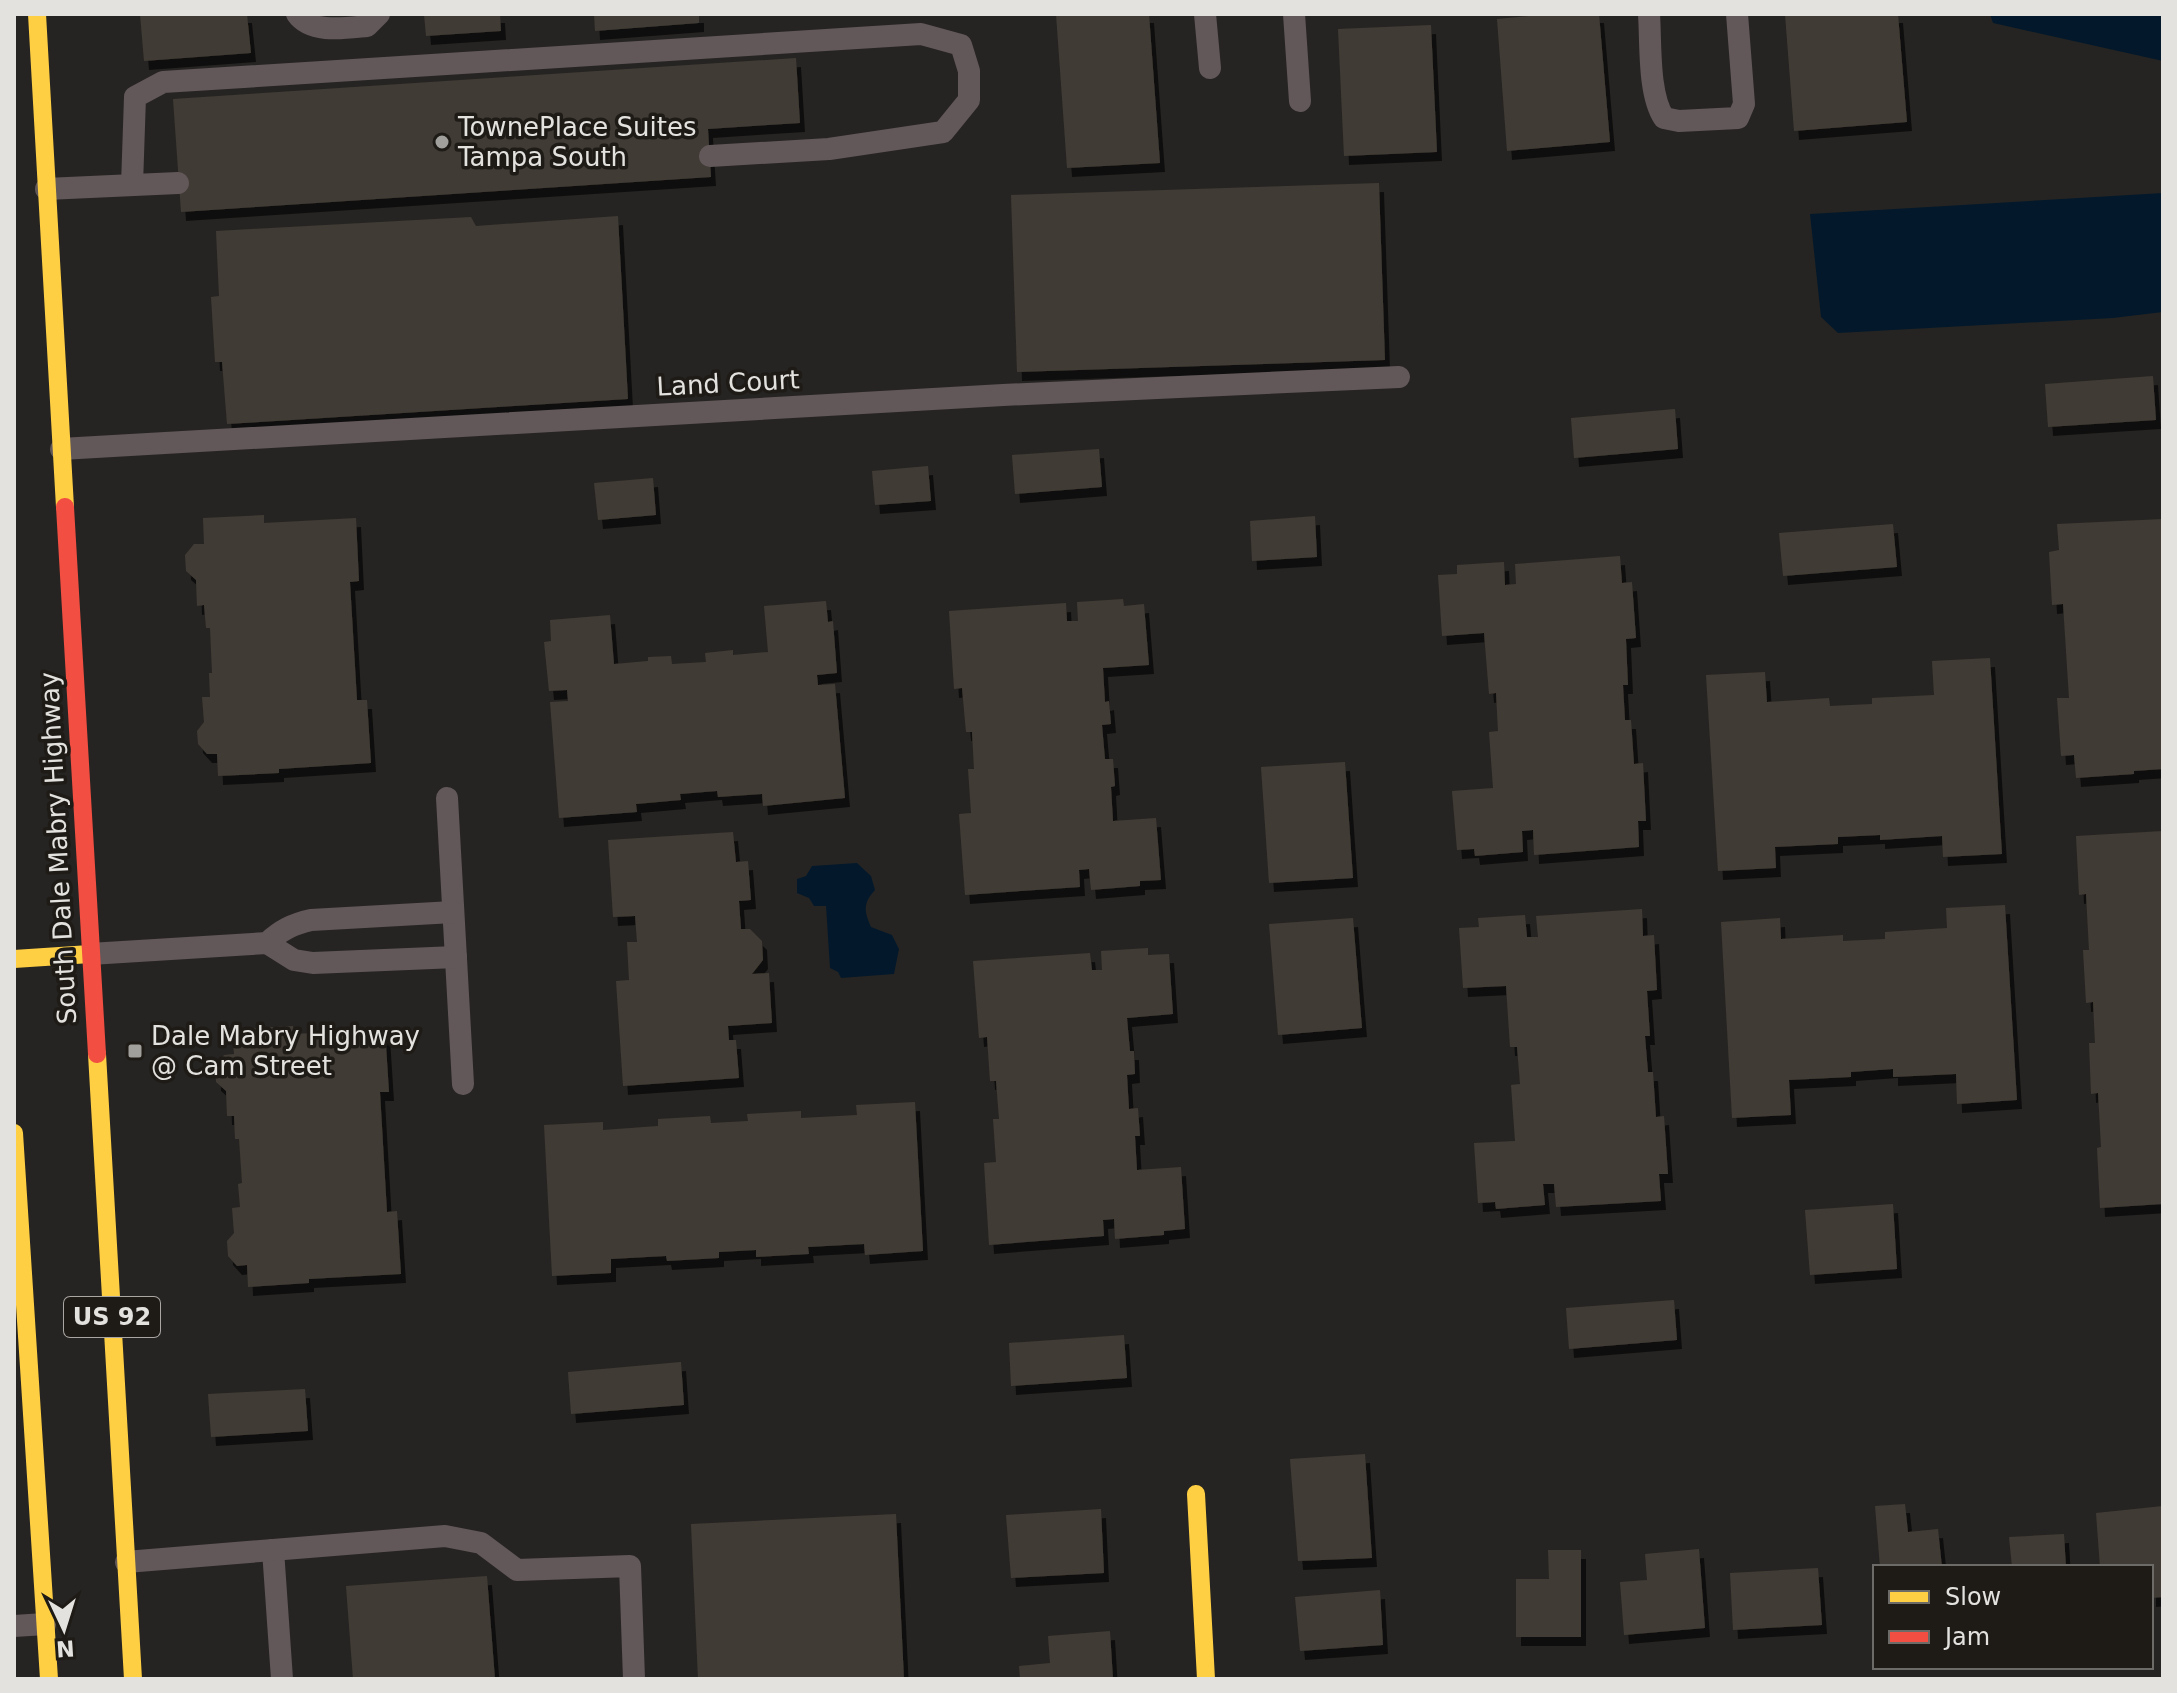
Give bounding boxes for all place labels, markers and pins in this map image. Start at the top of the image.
place label: TownePlace Suites Tampa South [457,112,696,172]
marker: TownePlace Suites Tampa South [433,133,451,151]
place label: Dale Mabry Highway @ Cam Street [151,1021,420,1081]
marker: Dale Mabry Highway @ Cam Street [126,1042,144,1060]

